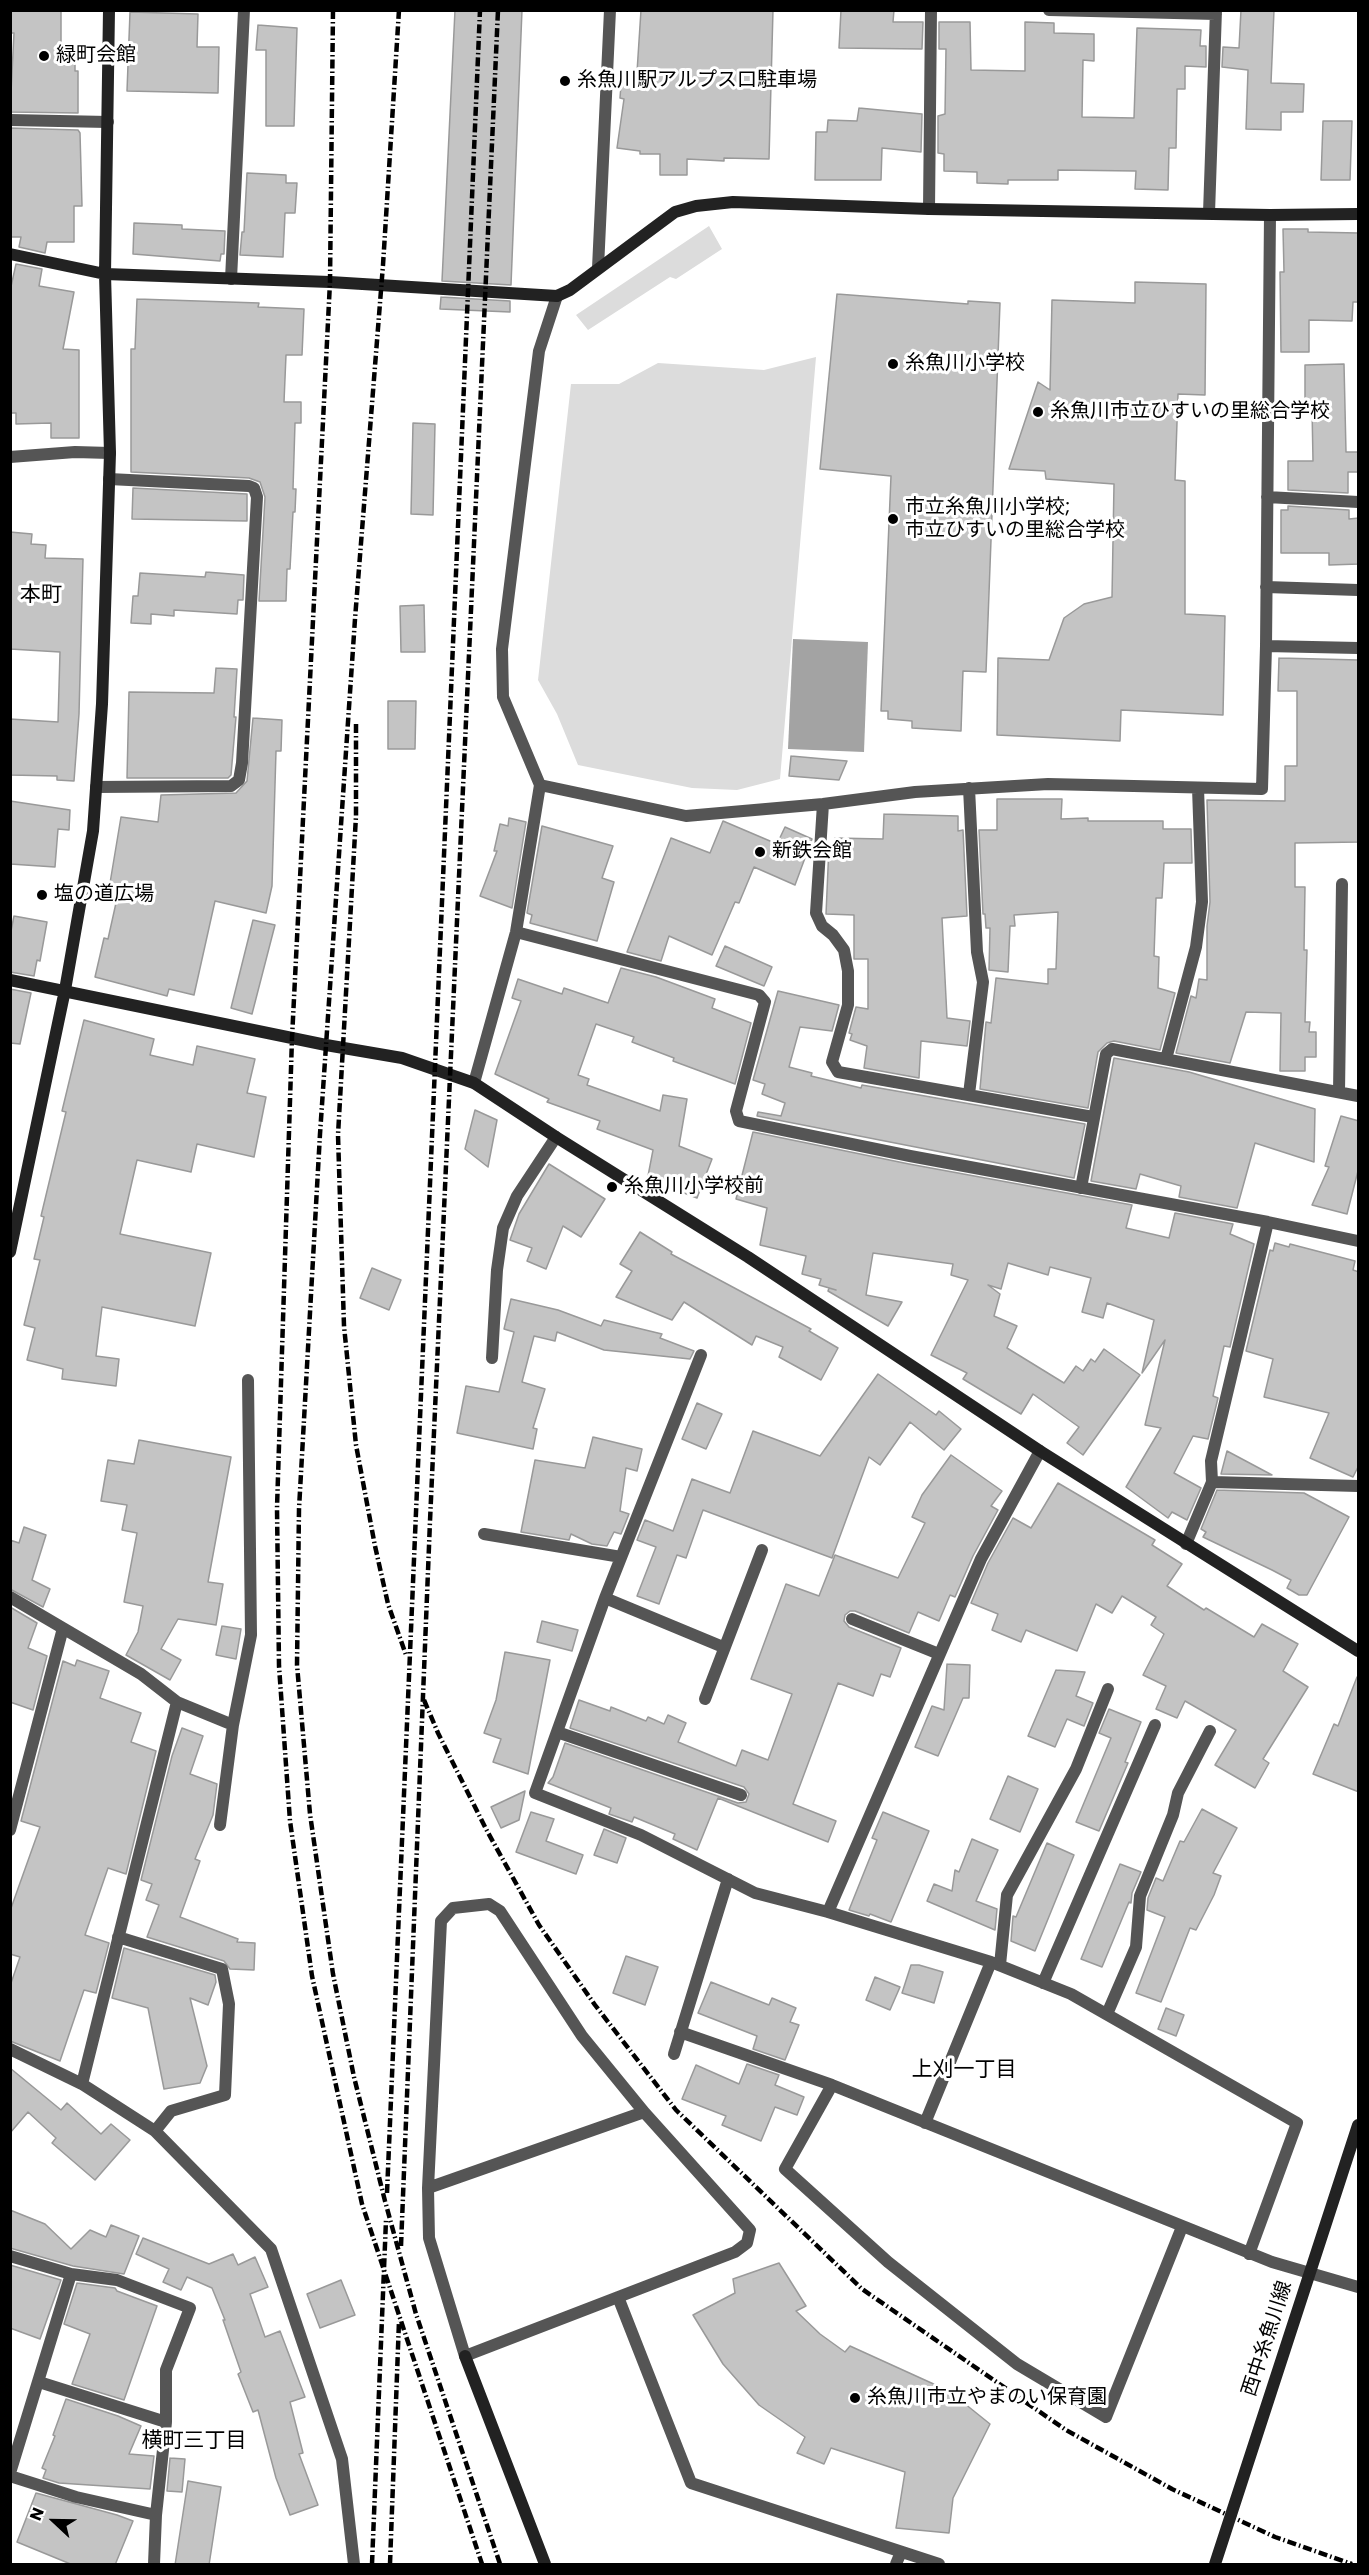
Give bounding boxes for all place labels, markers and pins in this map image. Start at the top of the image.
place label: 緑町会館 [56,44,136,68]
marker: 緑町会館 [37,49,51,63]
place label: 糸魚川駅アルプス口駐車場 [577,69,817,93]
marker: 糸魚川駅アルプス口駐車場 [558,74,572,88]
place label: 糸魚川小学校 [905,352,1025,376]
marker: 糸魚川小学校 [886,357,900,371]
place label: 糸魚川市立ひすいの里総合学校 [1050,400,1330,424]
marker: 糸魚川市立ひすいの里総合学校 [1031,405,1045,419]
place label: 市立糸魚川小学校; 市立ひすいの里総合学校 [905,496,1125,543]
marker: 市立糸魚川小学校; 市立ひすいの里総合学校 [886,512,900,526]
place label: 新鉄会館 [772,840,852,864]
marker: 新鉄会館 [753,845,767,859]
place label: 塩の道広場 [54,883,154,907]
marker: 塩の道広場 [35,888,49,902]
place label: 糸魚川小学校前 [624,1175,764,1199]
marker: 糸魚川小学校前 [605,1180,619,1194]
place label: 糸魚川市立やまのい保育園 [867,2386,1107,2410]
marker: 糸魚川市立やまのい保育園 [848,2391,862,2405]

